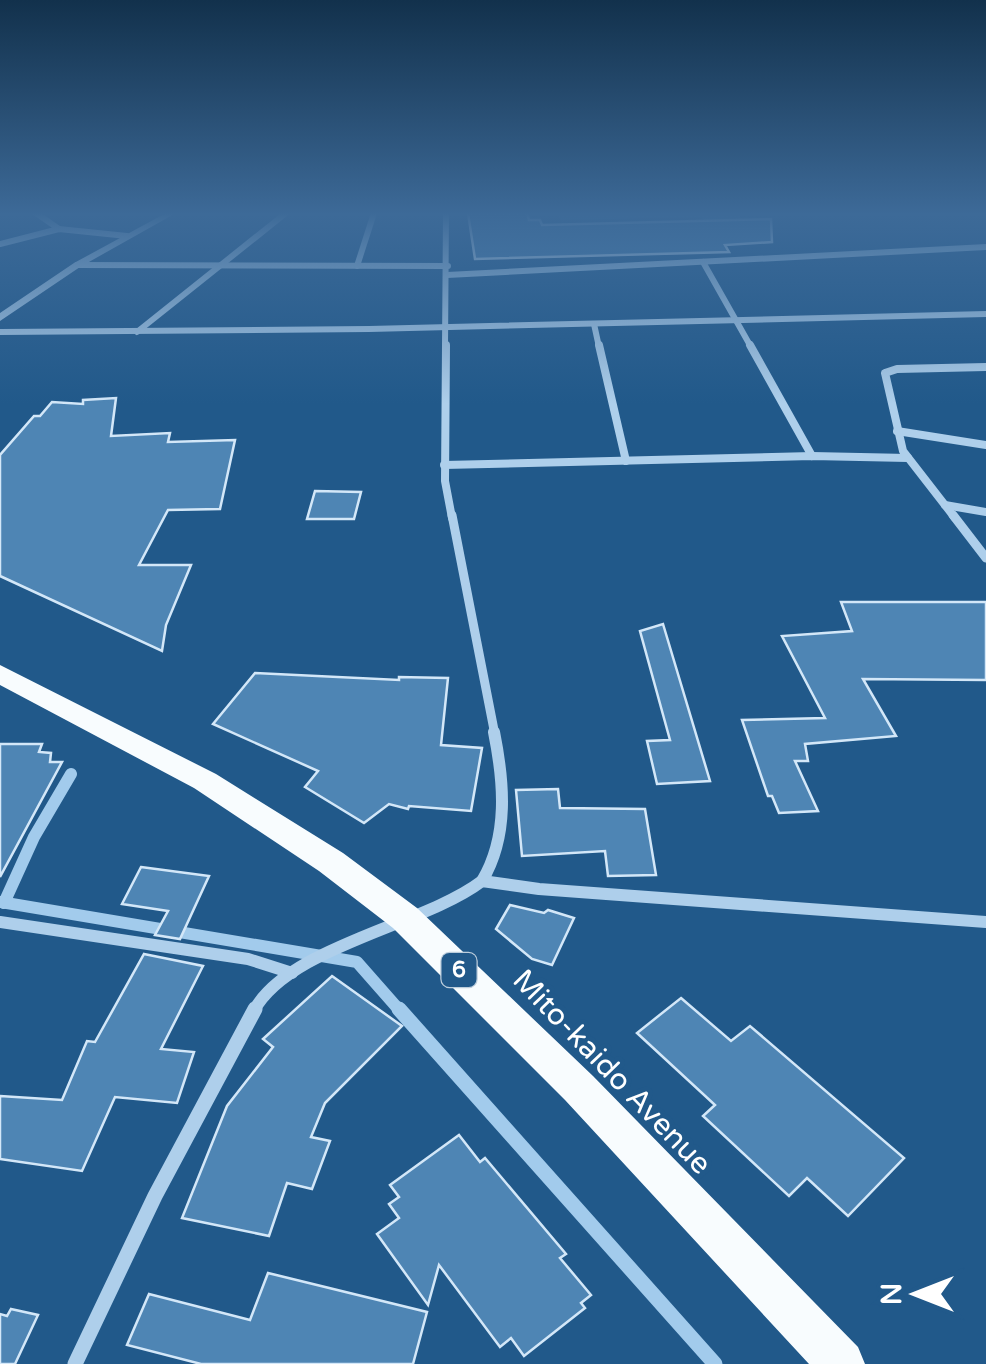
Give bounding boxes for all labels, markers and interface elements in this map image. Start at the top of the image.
road number: 6 [442,953,476,987]
street label: Mito-kaido Avenue [505,962,719,1182]
north arrow [866,1244,966,1344]
text: N [875,1283,909,1305]

